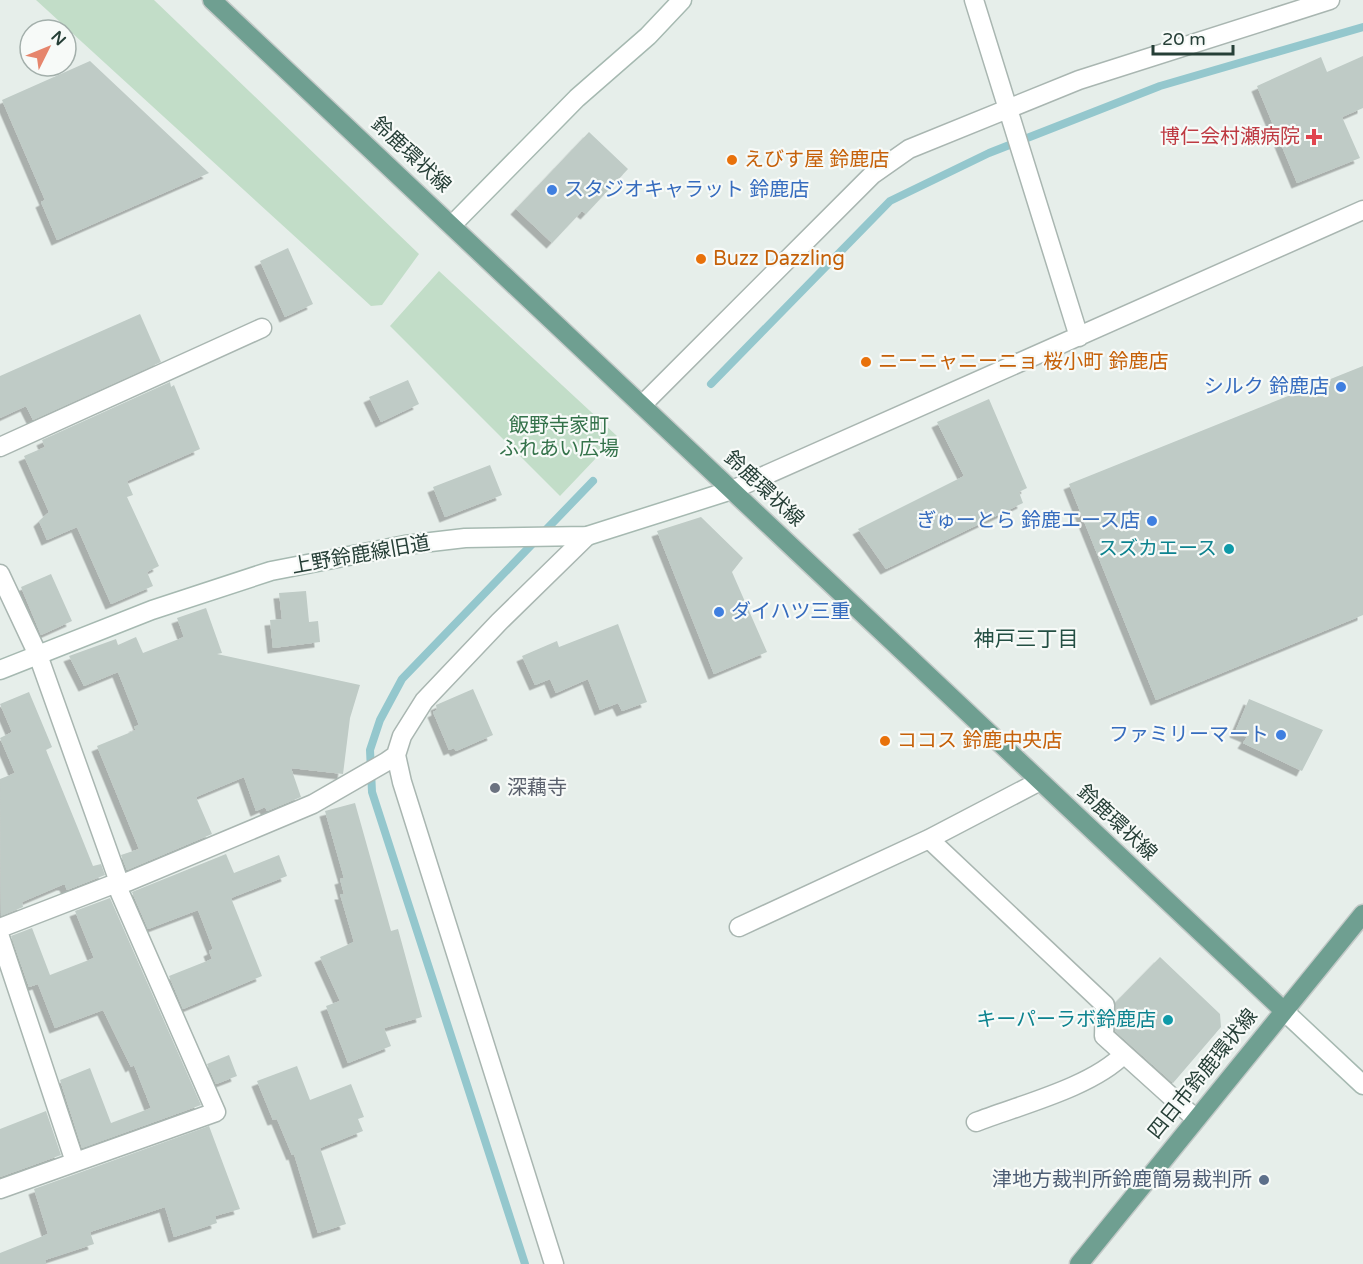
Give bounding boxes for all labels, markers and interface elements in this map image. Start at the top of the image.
north arrow [18,18,78,78]
scale bar [1153,18,1232,56]
text: N [47,27,70,50]
text: 20 m [1162,28,1206,50]
street label: 鈴鹿環状線 [366,112,456,198]
place label: 博仁会村瀬病院 [1160,125,1300,149]
marker: 博仁会村瀬病院 [1305,128,1323,146]
place label: えびす屋 鈴鹿店 [744,148,889,172]
marker: えびす屋 鈴鹿店 [725,153,739,167]
place label: スタジオキャラット 鈴鹿店 [564,178,809,202]
marker: スタジオキャラット 鈴鹿店 [545,183,559,197]
place label: Buzz Dazzling [713,247,845,271]
marker: Buzz Dazzling [694,252,708,266]
place label: ニーニャニーニョ 桜小町 鈴鹿店 [878,350,1168,374]
marker: ニーニャニーニョ 桜小町 鈴鹿店 [859,355,873,369]
place label: シルク 鈴鹿店 [1204,375,1329,399]
marker: シルク 鈴鹿店 [1334,380,1348,394]
park label: 飯野寺家町 ふれあい広場 [499,414,619,461]
street label: 鈴鹿環状線 [719,446,809,532]
place label: ぎゅーとら 鈴鹿エース店 [916,509,1140,533]
marker: ぎゅーとら 鈴鹿エース店 [1145,514,1159,528]
street label: 上野鈴鹿線旧道 [290,531,432,579]
place label: スズカエース [1098,537,1217,561]
marker: スズカエース [1222,542,1236,556]
place label: ダイハツ三重 [731,600,851,624]
marker: ダイハツ三重 [712,605,726,619]
district label: 神戸三丁目 [974,627,1079,652]
place label: ファミリーマート [1109,723,1269,747]
marker: ファミリーマート [1274,728,1288,742]
place label: ココス 鈴鹿中央店 [897,729,1062,753]
marker: ココス 鈴鹿中央店 [878,734,892,748]
place label: 深藕寺 [507,776,567,800]
street label: 鈴鹿環状線 [1072,780,1162,866]
marker: 深藕寺 [488,781,502,795]
street label: 四日市鈴鹿環状線 [1143,1004,1263,1144]
place label: キーパーラボ鈴鹿店 [976,1008,1156,1032]
marker: キーパーラボ鈴鹿店 [1161,1013,1175,1027]
place label: 津地方裁判所鈴鹿簡易裁判所 [992,1168,1252,1192]
marker: 津地方裁判所鈴鹿簡易裁判所 [1257,1173,1271,1187]

